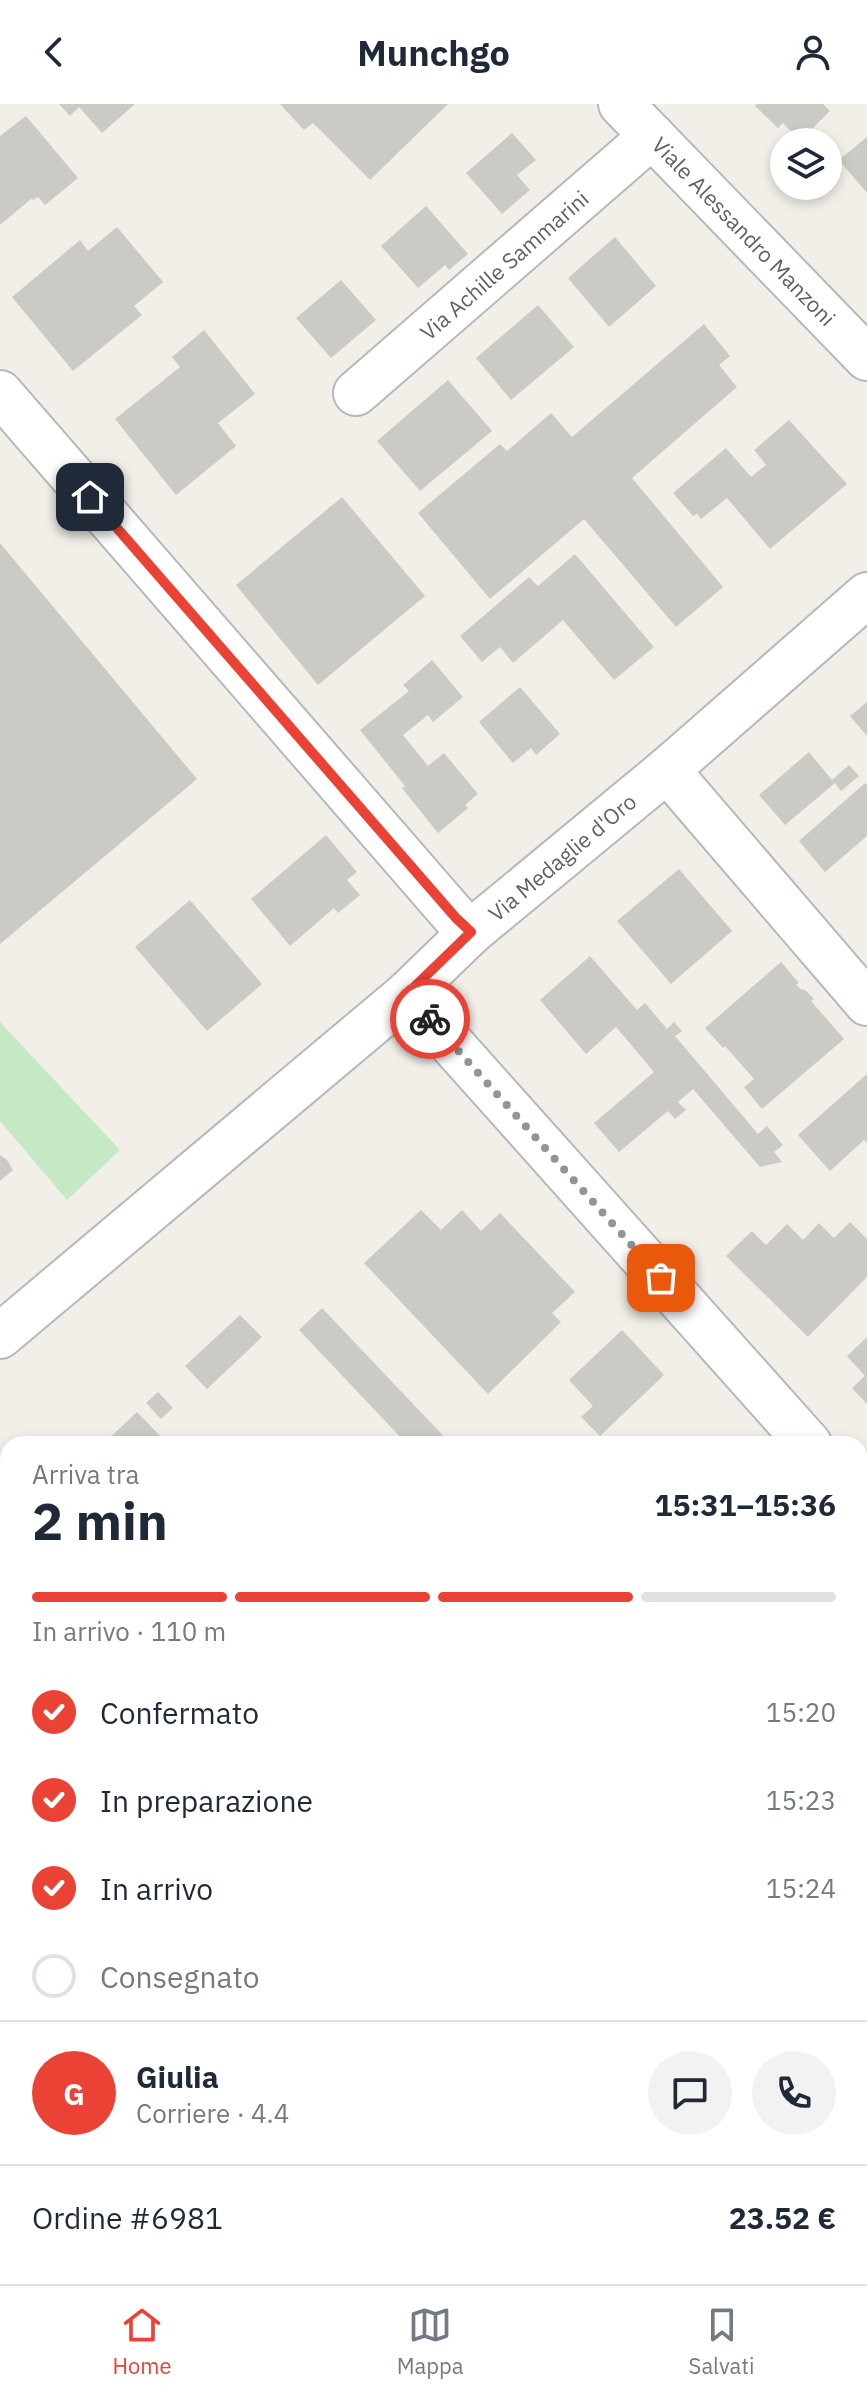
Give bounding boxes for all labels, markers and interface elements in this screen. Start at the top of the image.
text: Munchgo [357,29,510,76]
icon: back [32,30,76,74]
icon: person [791,30,835,74]
map controls [770,128,842,200]
button: layers [770,128,842,200]
street label: Viale Alessandro Manzoni [646,130,842,332]
street label: Via Achille Sammarini [414,184,594,346]
pin [56,463,124,531]
icon: home [68,475,112,519]
street label: Via Medaglie d'Oro [482,787,642,927]
courier [390,979,470,1059]
icon: bike [408,997,452,1041]
pin [627,1244,695,1312]
icon: bag [639,1256,683,1300]
text: Arriva tra [32,1457,139,1491]
text: 15:31–15:36 [655,1485,836,1524]
text: 2 min [32,1487,168,1554]
text: In arrivo · 110 m [32,1614,226,1648]
icon: check [32,1690,76,1734]
text: Confermato [100,1693,259,1732]
text: 15:20 [766,1695,836,1729]
icon: check [32,1778,76,1822]
text: In preparazione [100,1781,313,1820]
text: 15:23 [766,1783,836,1817]
icon: check [32,1866,76,1910]
text: In arrivo [100,1869,213,1908]
text: 15:24 [766,1871,836,1905]
text: Consegnato [100,1957,260,1996]
button: chat [648,2051,732,2135]
button: phone [752,2051,836,2135]
text: Giulia [136,2057,219,2096]
text: G [63,2074,85,2113]
text: Corriere · 4.4 [136,2096,289,2130]
text: Ordine #6981 [32,2198,223,2237]
text: 23.52 € [729,2198,836,2237]
tab: Home [113,2303,172,2380]
tab: Mappa [397,2303,464,2380]
tab: Salvati [689,2303,754,2380]

